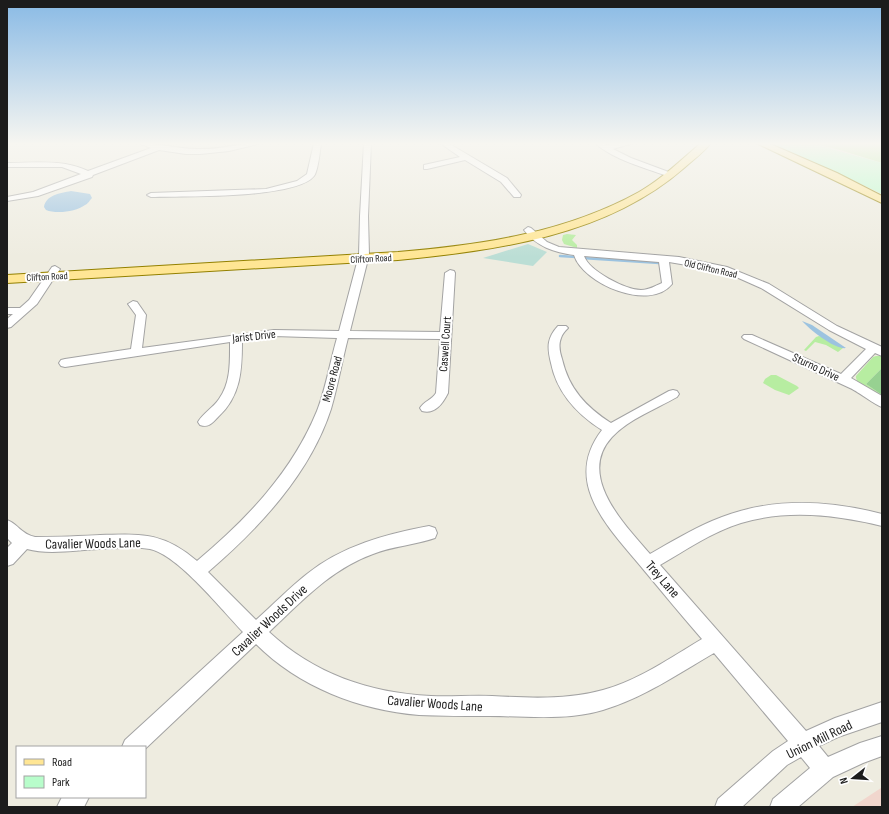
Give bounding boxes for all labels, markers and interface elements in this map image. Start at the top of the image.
street label: Clifton Road [350,252,392,266]
street label: Old Clifton Road [683,257,738,281]
street label: Clifton Road [26,270,68,284]
street label: Caswell Court [436,316,455,372]
street label: Jarist Drive [231,327,277,346]
street label: Sturno Drive [790,350,842,385]
street label: Moore Road [319,354,346,404]
street label: Cavalier Woods Lane [45,534,141,553]
street label: Trey Lane [642,557,683,601]
street label: Cavalier Woods Drive [228,581,311,660]
street label: Cavalier Woods Lane [387,692,483,715]
street label: Union Mill Road [783,716,855,763]
legend [16,746,146,798]
text: Road [52,755,72,770]
north arrow [833,758,873,798]
text: Park [52,775,70,790]
text: N [837,776,851,785]

